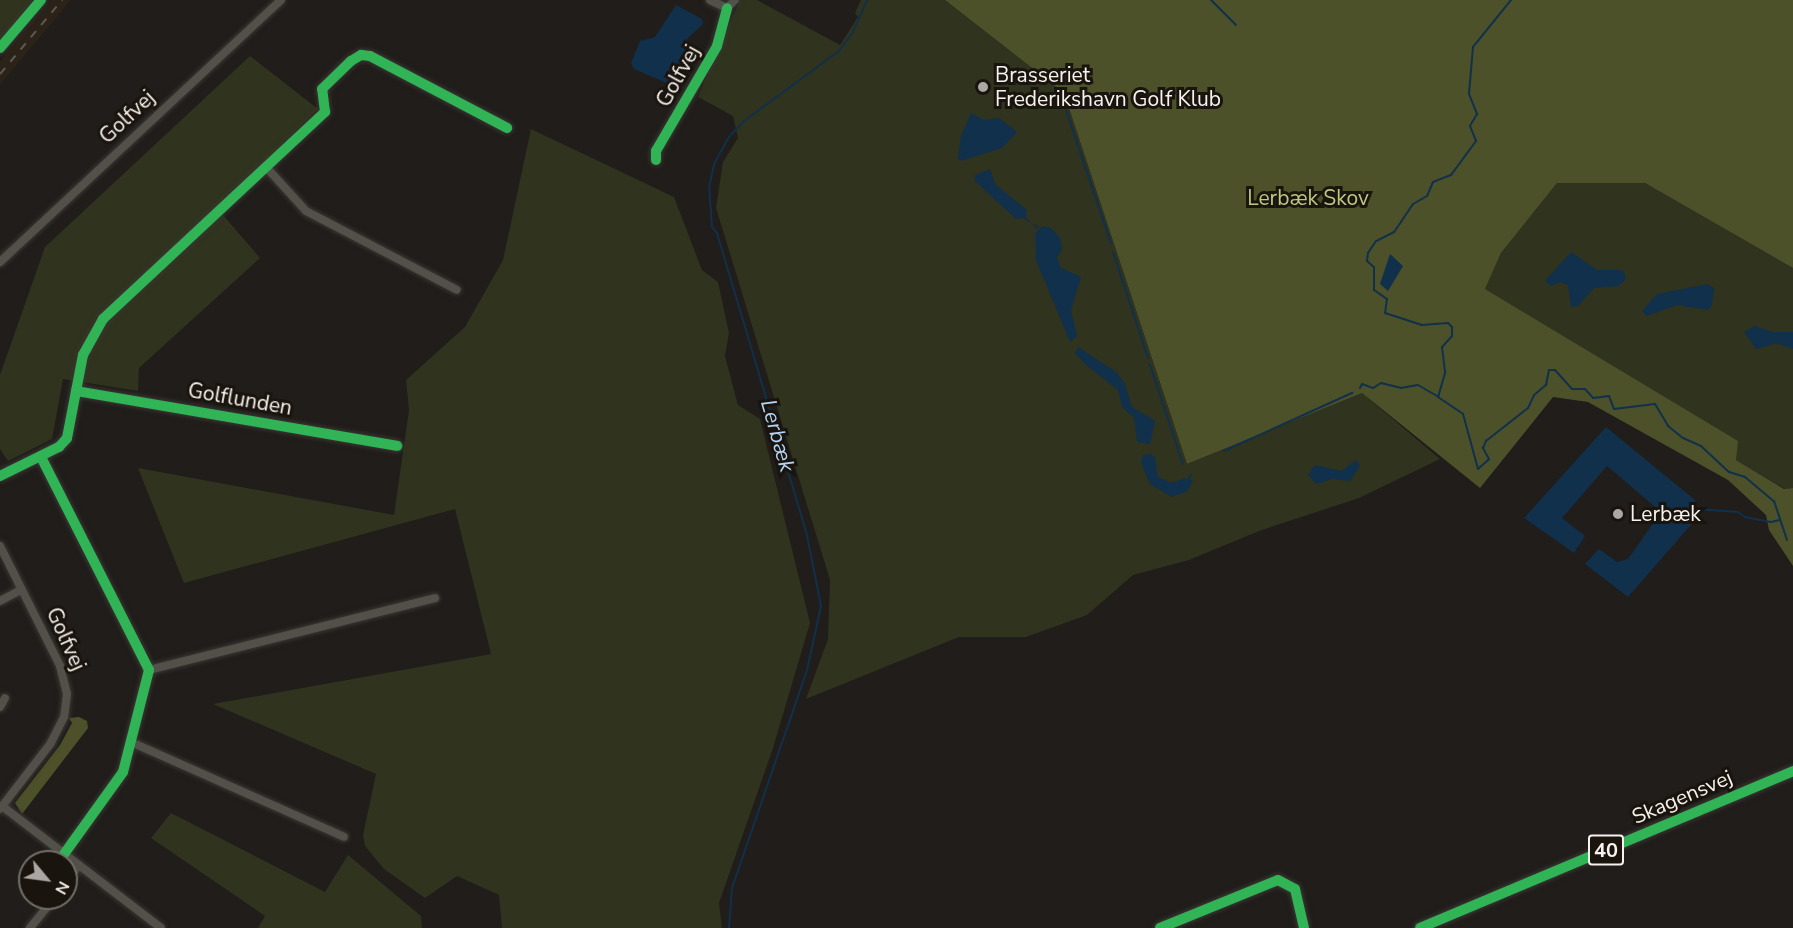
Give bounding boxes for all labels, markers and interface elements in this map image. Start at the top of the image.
street label: Golfvej [651,41,705,111]
place label: Brasseriet Frederikshavn Golf Klub [995,62,1221,112]
marker: Brasseriet Frederikshavn Golf Klub [976,80,990,94]
street label: Golfvej [94,85,160,149]
park label: Lerbæk Skov [1247,185,1369,211]
street label: Golflunden [186,377,294,421]
water label: Lerbæk [754,397,800,475]
place label: Lerbæk [1630,501,1701,527]
marker: Lerbæk [1611,507,1625,521]
street label: Golfvej [41,603,91,675]
street label: Skagensvej [1628,765,1736,829]
road number: 40 [1588,833,1624,867]
north arrow [18,850,78,910]
text: N [49,877,75,898]

